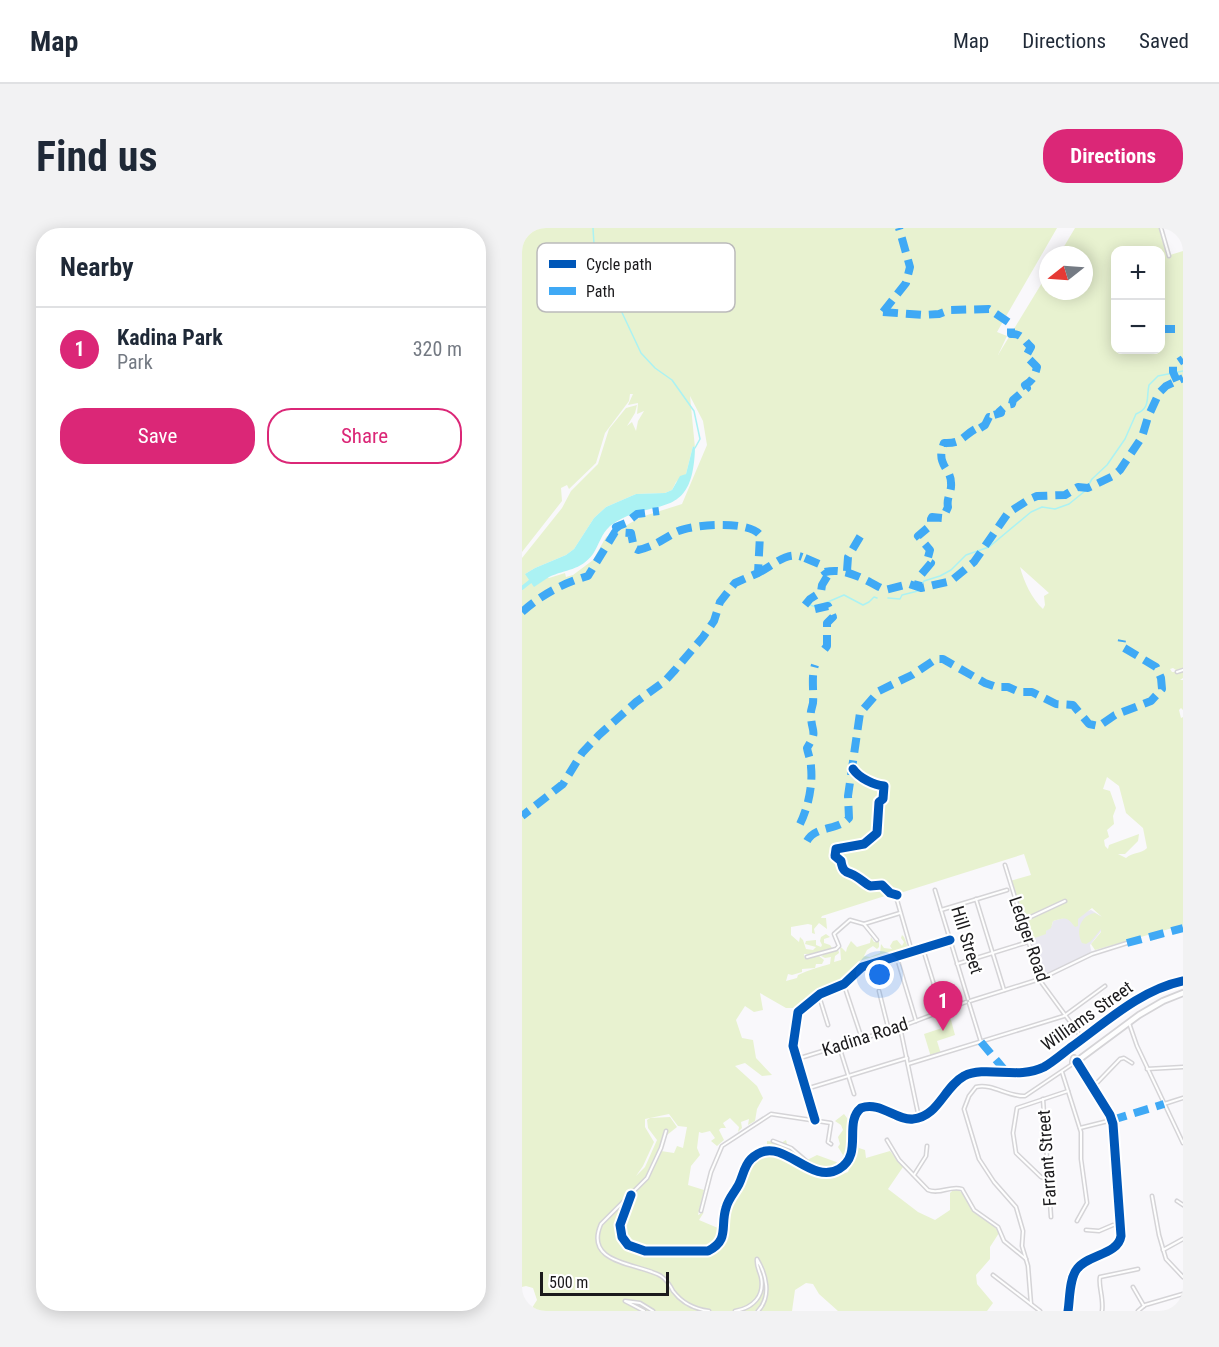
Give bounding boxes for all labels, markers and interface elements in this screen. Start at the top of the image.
text: Map [30,25,78,58]
text: Map [953,29,989,53]
text: Directions [1022,29,1106,53]
text: Saved [1139,29,1189,53]
button: Directions [1043,129,1183,183]
text: Find us [36,132,157,181]
legend [537,243,735,312]
north arrow [1039,246,1093,300]
map controls [1111,246,1165,354]
button: + [1111,246,1165,300]
text: Nearby [60,252,134,282]
text: Cycle path [586,255,652,274]
text: Path [586,282,615,301]
button: − [1111,300,1165,354]
text: Kadina Park [117,325,223,350]
text: 1 [74,337,85,361]
text: 320 m [413,337,462,361]
text: Park [117,350,153,374]
button: Save [60,408,255,464]
button: Share [267,408,462,464]
street label: Ledger Road [1005,893,1054,984]
street label: Hill Street [947,903,988,976]
your location [865,960,894,989]
street label: Williams Street [1037,976,1137,1055]
pin: 1 [924,982,962,1031]
street label: Kadina Road [819,1013,910,1060]
street label: Farrant Street [1033,1109,1060,1207]
scale bar [540,1269,669,1296]
text: 500 m [549,1273,588,1292]

